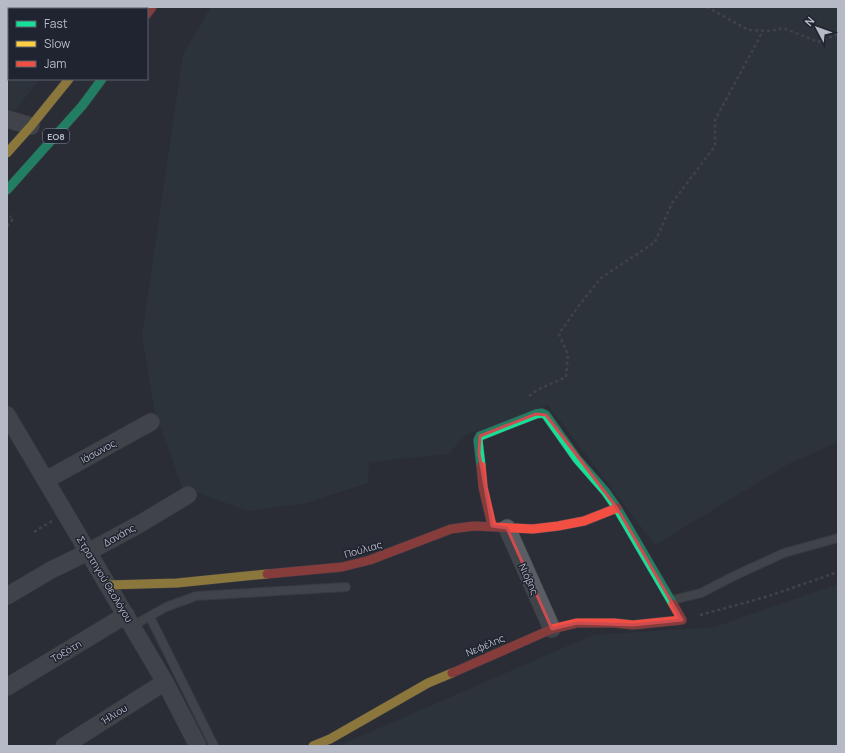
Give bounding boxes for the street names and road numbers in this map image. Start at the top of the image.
road number: ΕΟ8 [43,129,69,143]
street label: Ιάσωνος [78,435,119,466]
street label: Δανάης [100,520,138,550]
street label: Στρατηγού Θεολόγου [74,533,136,625]
street label: Πούλιας [342,537,384,561]
street label: Νιόβης [516,561,542,597]
street label: Νεφέλης [463,630,507,659]
street label: Τοξότη [48,636,84,666]
street label: Ήλιου [98,700,130,727]

